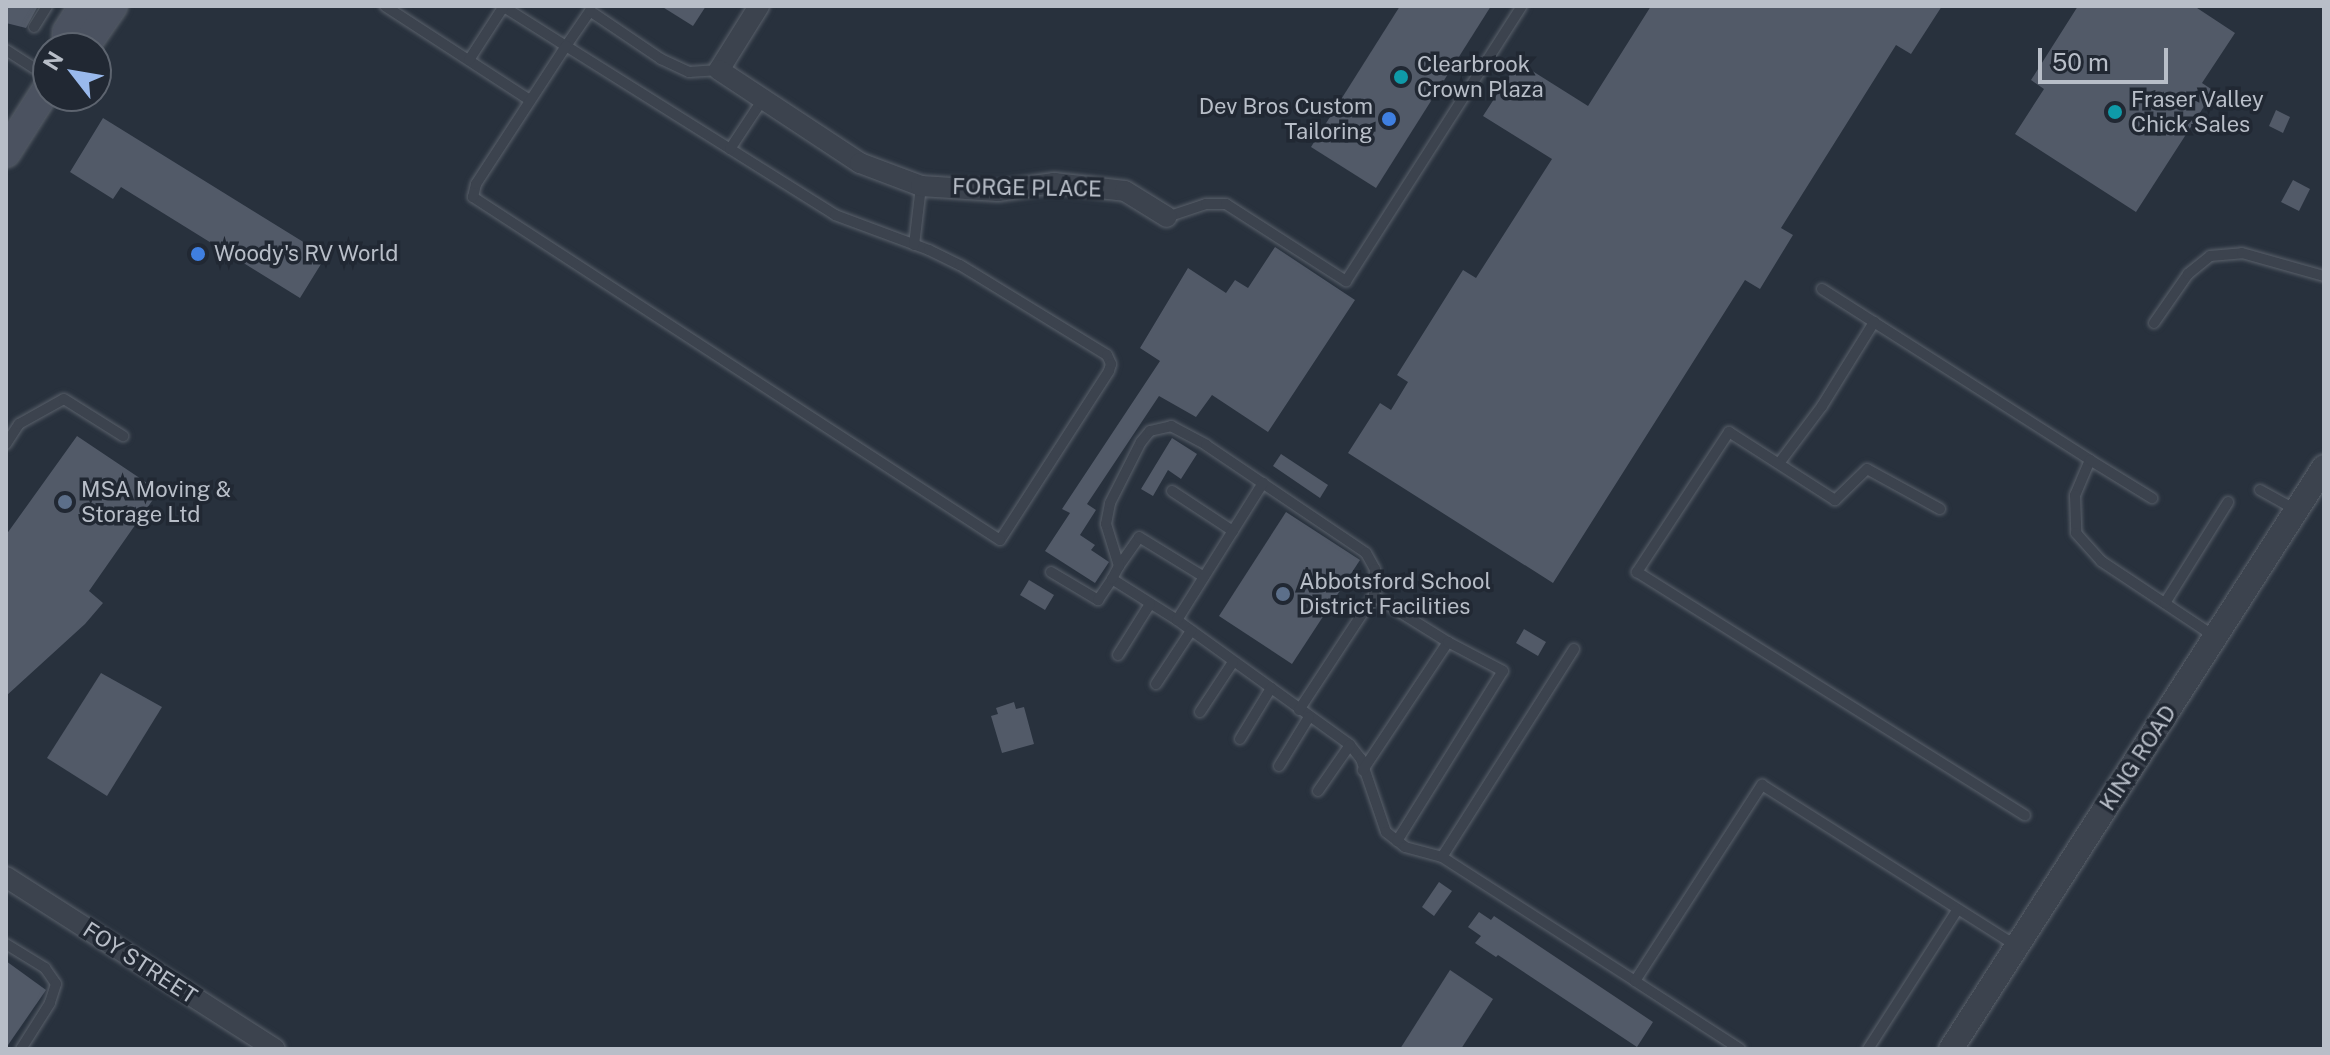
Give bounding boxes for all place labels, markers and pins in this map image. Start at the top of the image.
place label: Clearbrook Crown Plaza [1417,51,1544,102]
marker: Clearbrook Crown Plaza [1392,68,1410,86]
place label: Fraser Valley Chick Sales [2131,86,2264,138]
place label: Dev Bros Custom Tailoring [1199,93,1373,144]
marker: Fraser Valley Chick Sales [2106,103,2124,121]
marker: Dev Bros Custom Tailoring [1380,110,1398,128]
place label: Woody's RV World [214,241,399,267]
marker: Woody's RV World [189,245,207,263]
place label: MSA Moving & Storage Ltd [81,476,231,528]
marker: MSA Moving & Storage Ltd [56,493,74,511]
place label: Abbotsford School District Facilities [1299,568,1491,620]
marker: Abbotsford School District Facilities [1274,585,1292,603]

